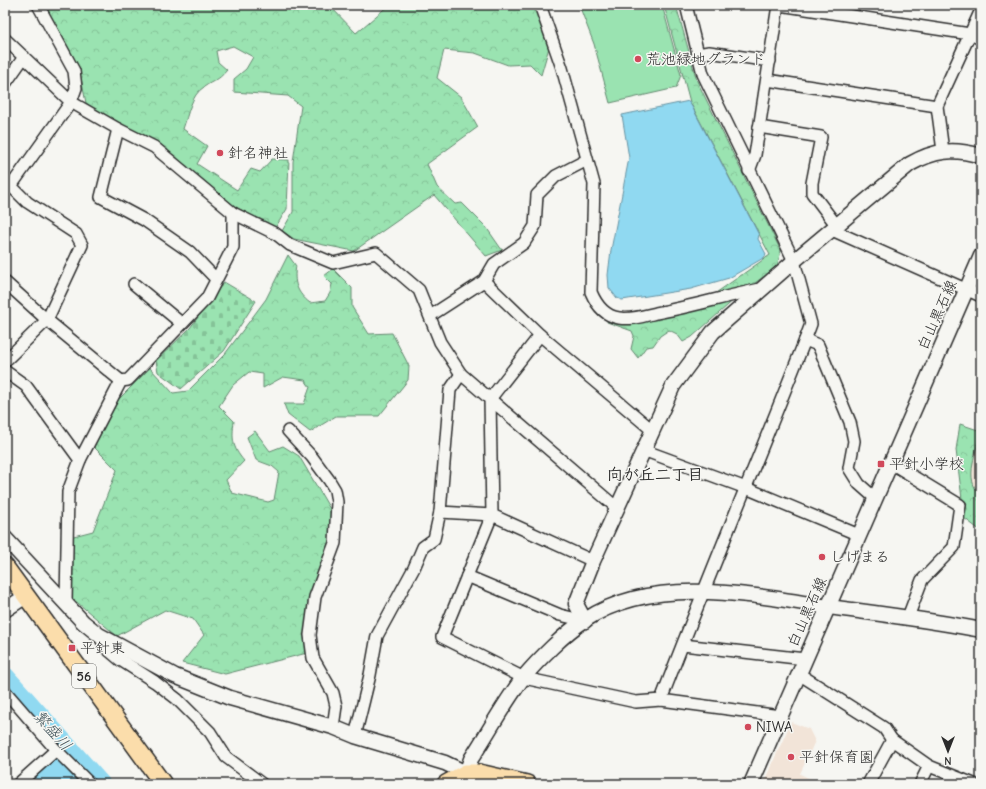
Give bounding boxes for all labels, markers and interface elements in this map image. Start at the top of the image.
place label: 荒池緑地グランド [646,50,766,68]
marker: 荒池緑地グランド [633,54,643,64]
place label: 針名神社 [228,144,288,162]
marker: 針名神社 [215,148,225,158]
street label: 白山黒石線 [914,277,960,353]
place label: 平針小学校 [889,455,964,473]
marker: 平針小学校 [876,459,886,469]
district label: 向が丘二丁目 [607,466,703,484]
place label: しげまる [830,548,890,566]
marker: しげまる [817,552,827,562]
street label: 白山黒石線 [784,574,830,650]
place label: 平針東 [80,639,125,657]
marker: 平針東 [67,643,77,653]
road number: 56 [72,664,96,688]
water label: 繁盛川 [30,707,75,755]
place label: NIWA [756,718,793,736]
marker: NIWA [743,722,753,732]
north arrow [928,731,968,771]
place label: 平針保育園 [799,748,874,766]
marker: 平針保育園 [786,752,796,762]
text: N [944,754,952,767]

